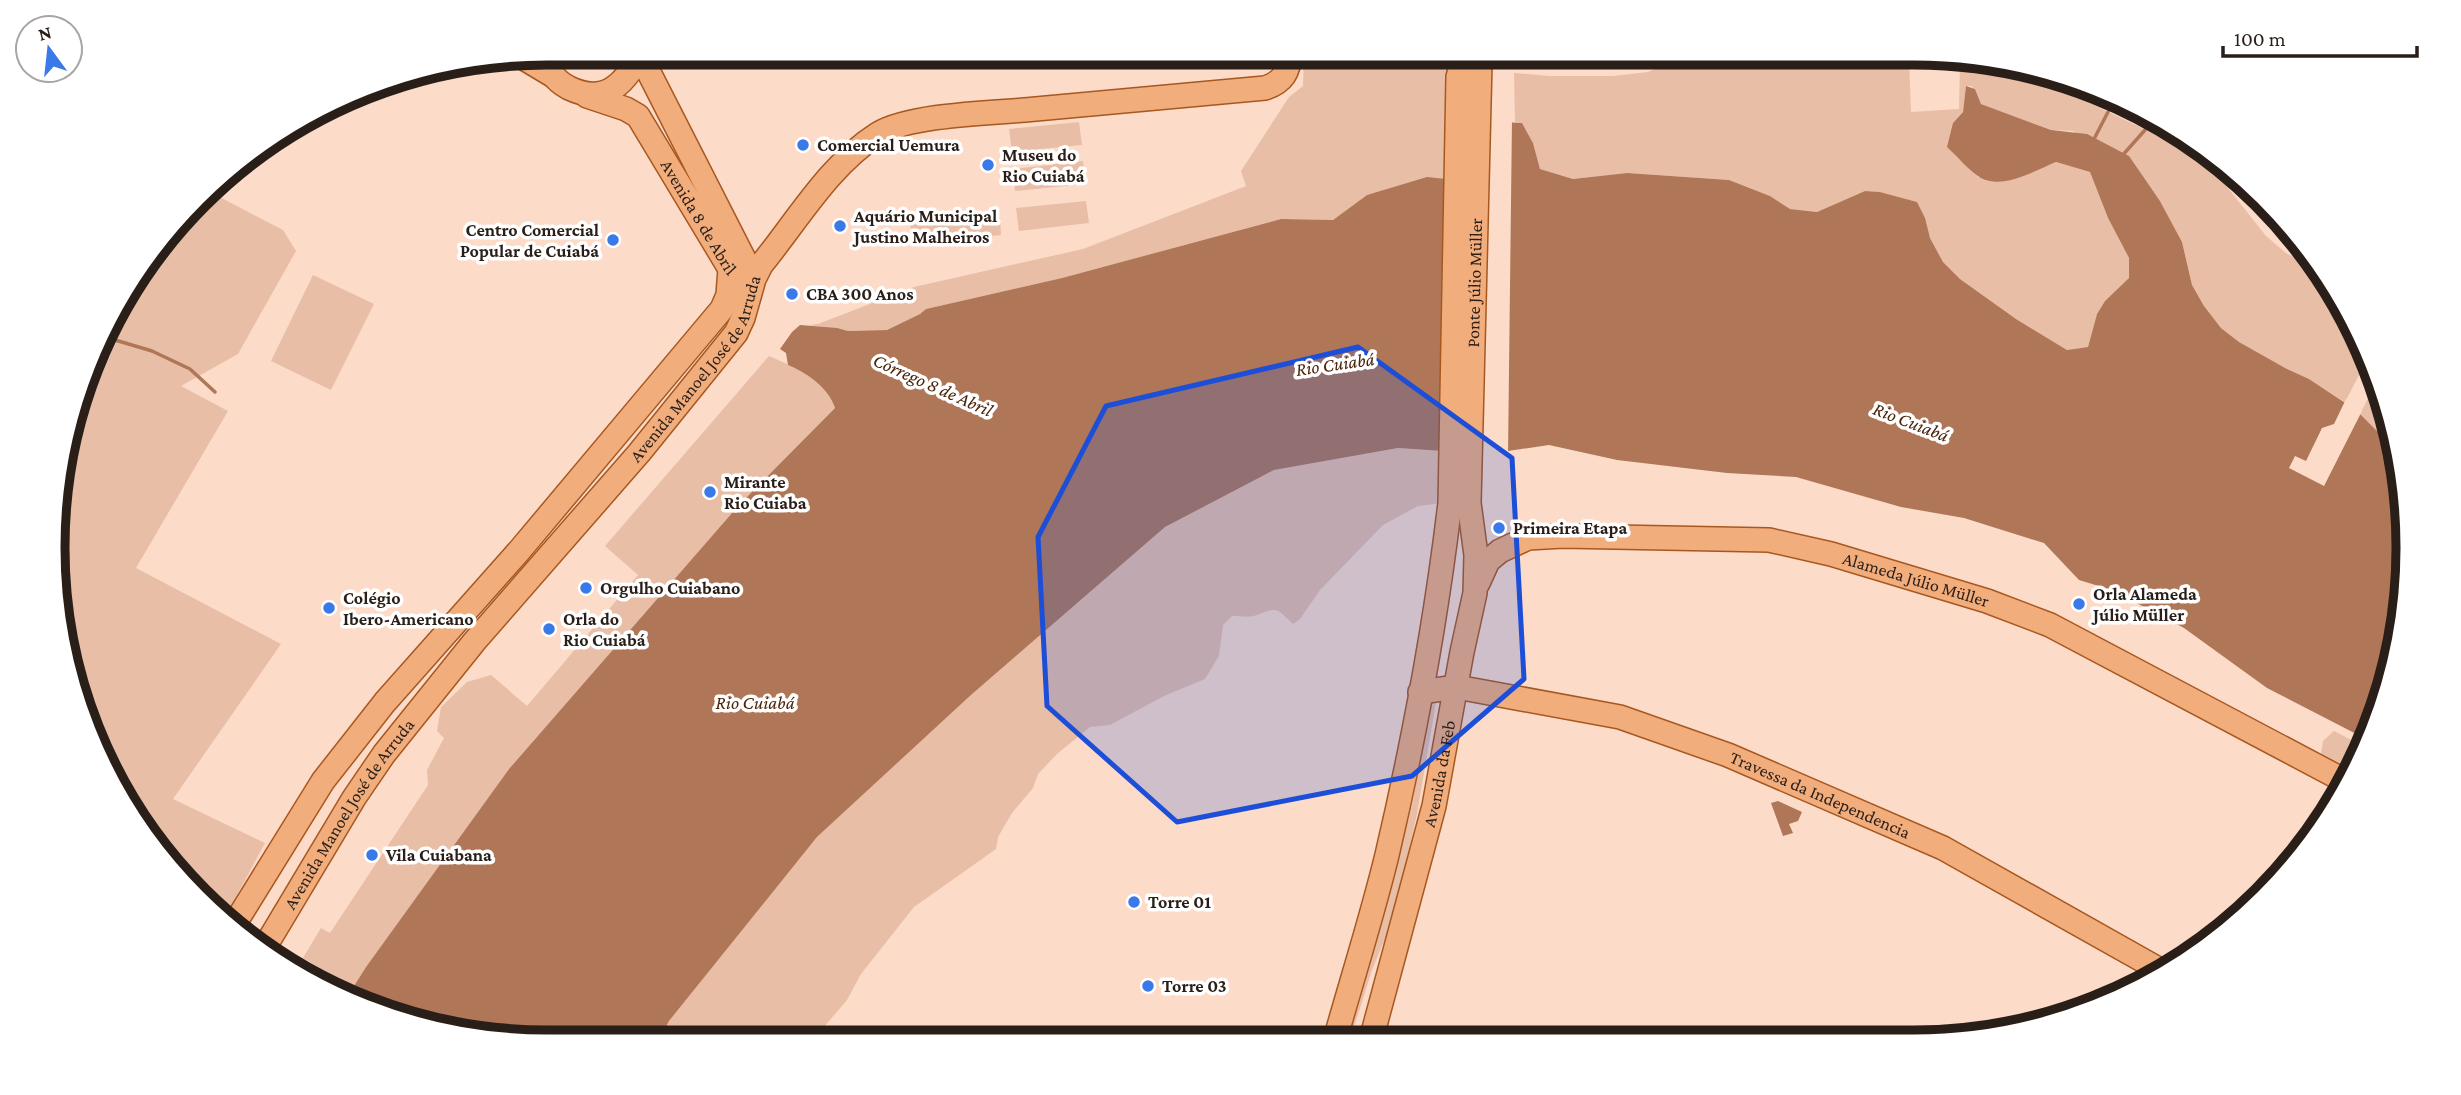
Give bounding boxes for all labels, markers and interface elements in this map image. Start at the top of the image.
north arrow [14,14,84,84]
scale bar [2223,14,2417,58]
text: N [36,21,54,45]
text: 100 m [2234,27,2286,51]
place label: Comercial Uemura [817,135,960,155]
marker: Comercial Uemura [795,137,811,153]
place label: Museu do Rio Cuiabá [1002,145,1085,186]
street label: Avenida 8 de Abril [657,156,741,279]
marker: Museu do Rio Cuiabá [980,157,996,173]
place label: Aquário Municipal Justino Malheiros [852,206,997,247]
street label: Ponte Júlio Müller [1463,217,1486,348]
marker: Aquário Municipal Justino Malheiros [832,218,848,234]
place label: Centro Comercial Popular de Cuiabá [460,220,599,261]
marker: Centro Comercial Popular de Cuiabá [605,232,621,248]
street label: Avenida Manoel José de Arruda [626,273,765,466]
place label: CBA 300 Anos [806,284,913,304]
marker: CBA 300 Anos [784,286,800,302]
water label: Rio Cuiabá [1294,348,1376,380]
water label: Córrego 8 de Abril [870,349,996,421]
water label: Rio Cuiabá [1870,398,1952,446]
place label: Mirante Rio Cuiaba [724,472,807,513]
marker: Mirante Rio Cuiaba [702,484,718,500]
place label: Primeira Etapa [1513,518,1627,538]
marker: Primeira Etapa [1491,520,1507,536]
street label: Alameda Júlio Müller [1840,548,1992,611]
place label: Orgulho Cuiabano [600,578,740,598]
marker: Orgulho Cuiabano [578,580,594,596]
place label: Orla Alameda Júlio Müller [2091,584,2197,625]
place label: Colégio Ibero-Americano [343,588,474,629]
marker: Orla Alameda Júlio Müller [2071,596,2087,612]
marker: Colégio Ibero-Americano [321,600,337,616]
place label: Orla do Rio Cuiabá [563,609,646,650]
marker: Orla do Rio Cuiabá [541,621,557,637]
water label: Rio Cuiabá [715,692,795,713]
street label: Avenida Manoel José de Arruda [280,715,418,913]
street label: Avenida da Feb [1419,719,1459,829]
street label: Travessa da Independencia [1727,747,1913,843]
place label: Vila Cuiabana [385,845,492,865]
marker: Vila Cuiabana [364,847,380,863]
place label: Torre 01 [1148,892,1211,912]
marker: Torre 01 [1126,894,1142,910]
place label: Torre 03 [1162,976,1227,996]
marker: Torre 03 [1140,978,1156,994]

